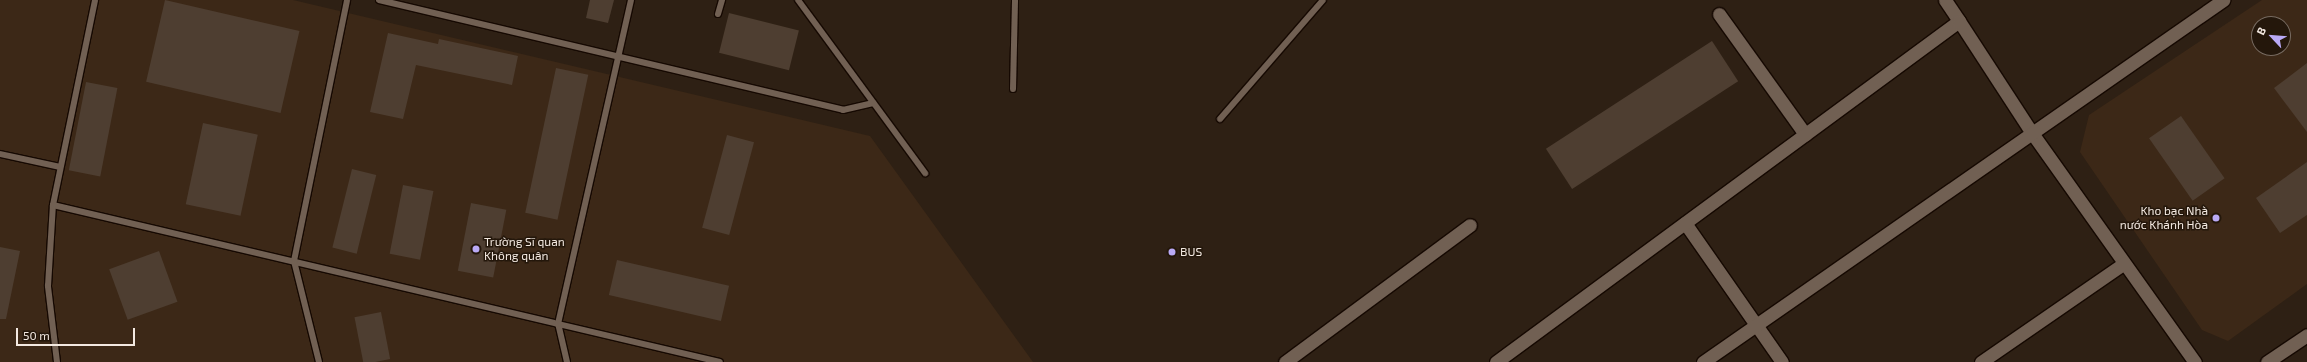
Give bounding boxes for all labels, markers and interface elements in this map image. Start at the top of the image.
north arrow [2251,16,2291,56]
text: B [2253,25,2268,37]
place label: Kho bạc Nhà nước Khánh Hòa [2120,204,2208,232]
marker: Kho bạc Nhà nước Khánh Hòa [2211,213,2221,223]
place label: Trường Sĩ quan Không quân [484,235,565,263]
marker: Trường Sĩ quan Không quân [471,244,481,254]
place label: BUS [1180,245,1202,259]
marker: BUS [1167,247,1177,257]
scale bar [18,320,137,346]
text: 50 m [23,328,50,342]

